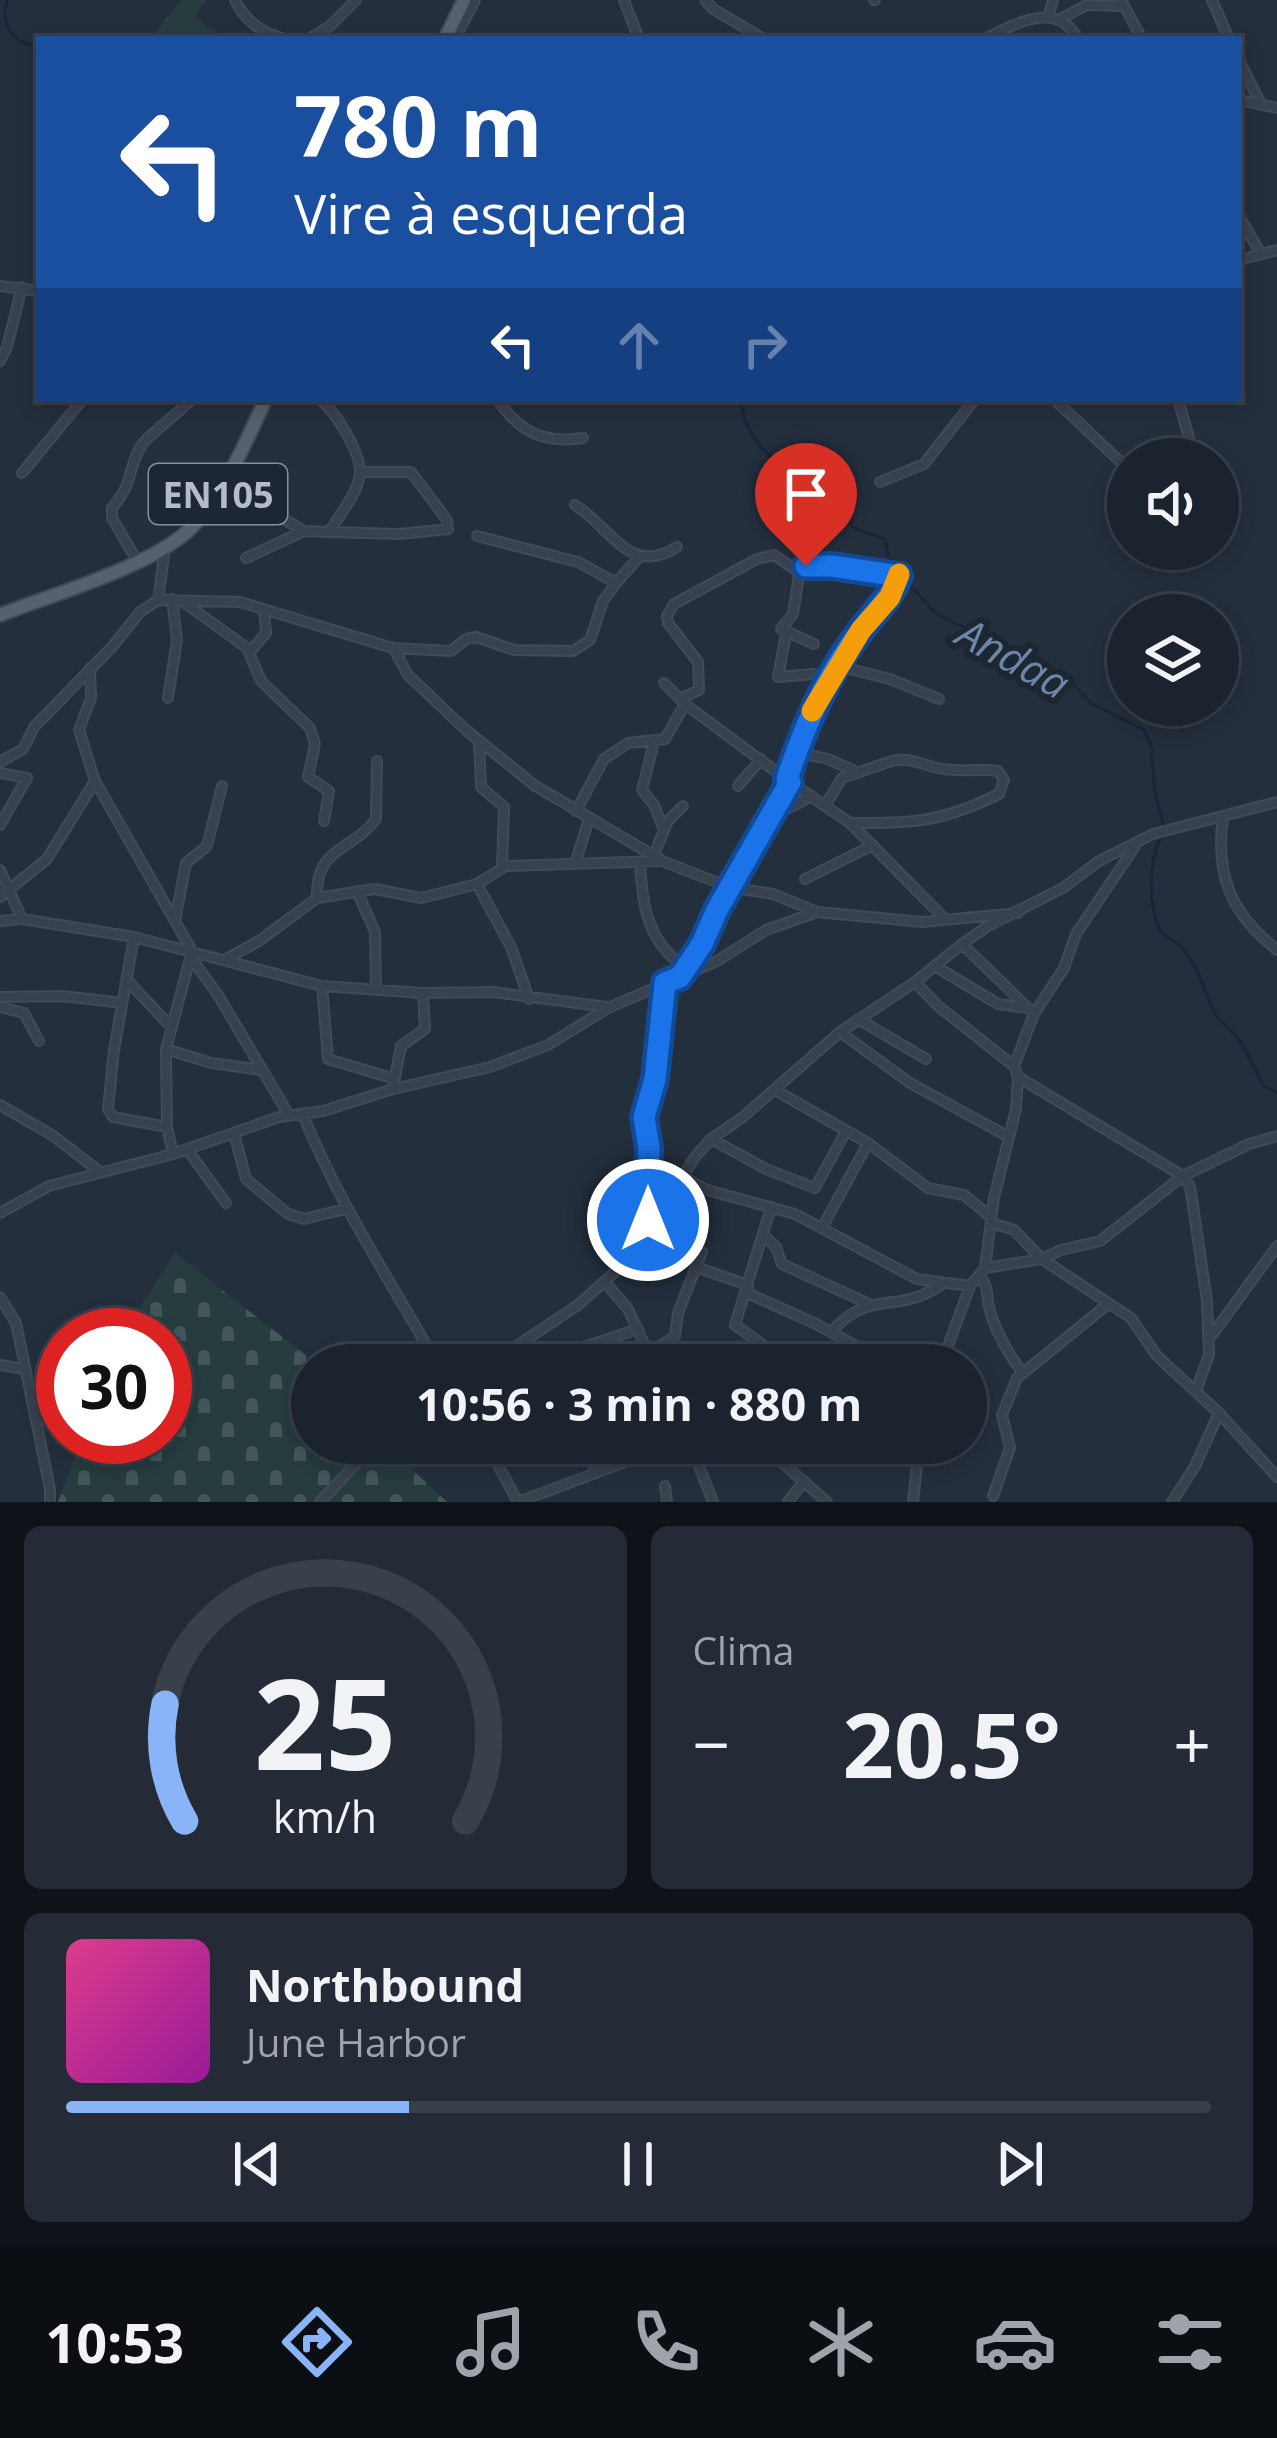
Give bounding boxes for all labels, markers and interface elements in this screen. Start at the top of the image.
text: 780 m [294,67,542,182]
icon: left [96,84,252,240]
text: Vire à esquerda [294,176,688,250]
icon: left [480,312,546,378]
icon: ahead [606,312,672,378]
icon: right [732,312,798,378]
map controls [1107,438,1239,726]
button: sound [1107,438,1239,570]
pin [755,443,857,566]
icon: arrive [773,461,839,527]
road number: EN105 [149,464,287,524]
button: layers [1107,594,1239,726]
water label: Andaa [945,602,1080,711]
position arrow [585,1157,711,1283]
speed limit sign: 30 [36,1308,192,1464]
text: 10:56 · 3 min · 880 m [416,1373,862,1434]
text: Clima [693,1623,795,1676]
text: 25 [254,1637,397,1807]
text: 20.5° [842,1682,1061,1804]
text: − [693,1698,730,1788]
text: + [1173,1698,1211,1788]
text: km/h [273,1786,377,1845]
text: Northbound [246,1954,524,2015]
text: June Harbor [246,2015,466,2068]
icon: previous [224,2131,290,2197]
icon: pause [605,2131,671,2197]
icon: next [987,2131,1053,2197]
icon: directions [275,2300,359,2384]
icon: music [449,2300,533,2384]
icon: phone [624,2300,708,2384]
icon: climate [799,2300,883,2384]
icon: car [973,2300,1057,2384]
icon: filters [1148,2300,1232,2384]
text: 10:53 [45,2305,184,2379]

